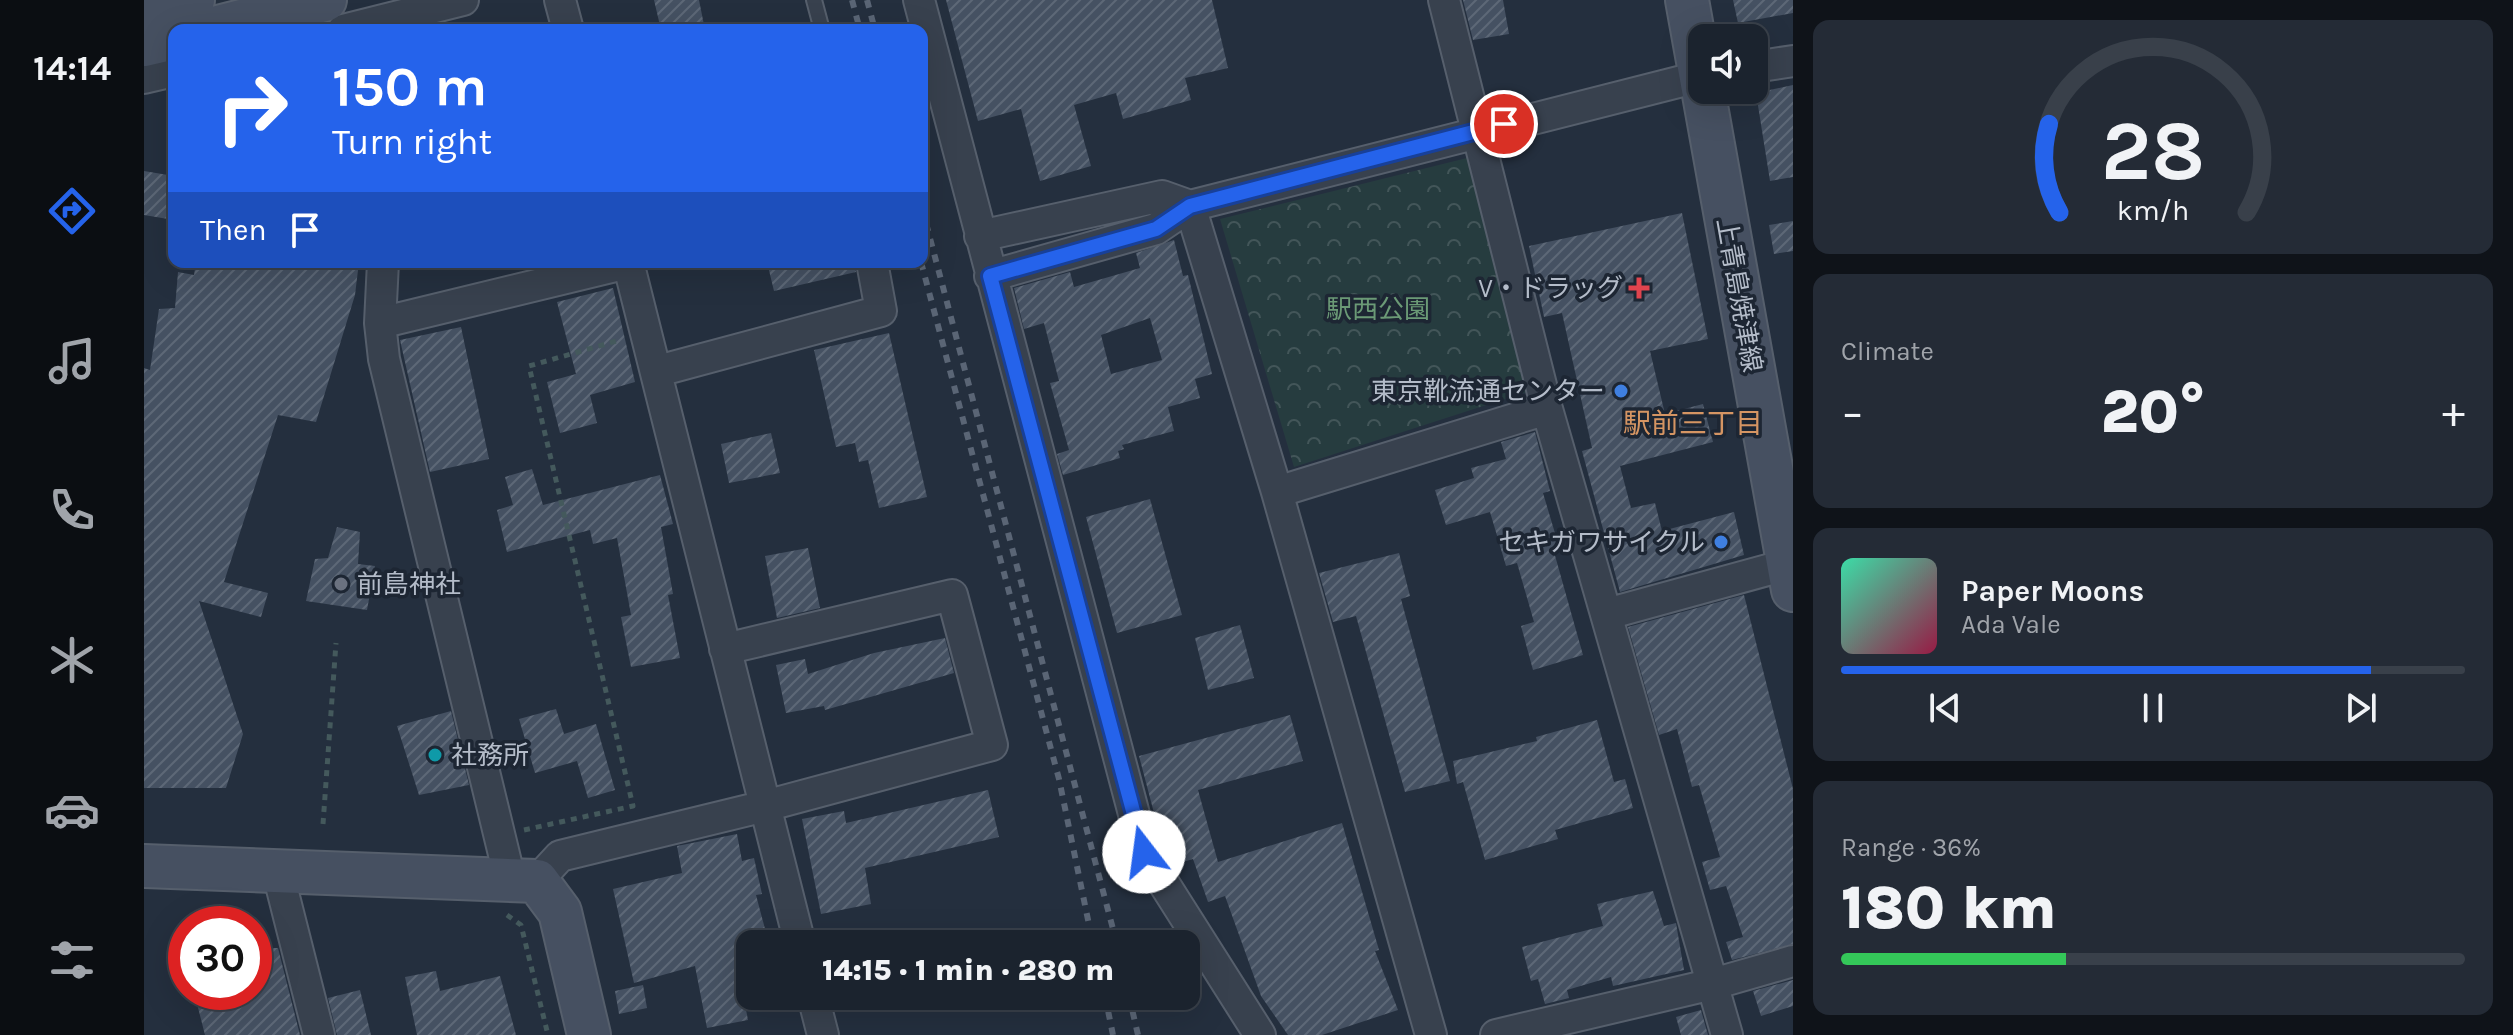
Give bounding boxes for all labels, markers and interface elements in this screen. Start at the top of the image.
map controls [1688,24,1768,104]
button: sound [1688,24,1768,104]
text: 14:14 [33,47,111,89]
text: 150 m [332,54,487,119]
icon: right [200,56,304,160]
pin [1470,90,1538,158]
icon: arrive [1482,102,1526,146]
text: 28 [2101,102,2205,199]
text: Turn right [332,121,492,163]
icon: directions [44,183,100,239]
text: km/h [2117,194,2189,227]
icon: arrive [283,208,327,252]
text: Then [200,212,267,248]
street label: 上青島焼津線 [1710,215,1768,375]
place label: V・ドラッグ [1478,273,1623,304]
marker: V・ドラッグ [1630,279,1648,297]
park label: 駅西公園 [1326,294,1430,325]
icon: music [44,333,100,389]
text: Climate [1841,336,1934,367]
place label: 東京靴流通センター [1371,376,1605,407]
text: 20° [2101,377,2205,447]
marker: 東京靴流通センター [1612,382,1630,400]
text: − [1841,387,1864,438]
text: + [2442,387,2465,438]
district label: 駅前三丁目 [1623,407,1763,440]
icon: phone [44,482,100,538]
place label: セキガワサイクル [1498,527,1705,558]
marker: セキガワサイクル [1712,533,1730,551]
place label: 前島神社 [357,569,461,600]
text: Paper Moons [1961,573,2144,609]
marker: 前島神社 [332,575,350,593]
text: Ada Vale [1961,609,2061,640]
icon: climate [44,632,100,688]
icon: previous [1923,686,1967,730]
icon: pause [2131,686,2175,730]
icon: next [2339,686,2383,730]
place label: 社務所 [451,740,529,771]
marker: 社務所 [426,746,444,764]
icon: car [44,782,100,838]
position arrow [1102,810,1186,894]
text: Range · 36% [1841,832,1981,863]
text: 180 km [1841,873,2056,943]
speed limit sign: 30 [168,906,272,1010]
icon: filters [44,932,100,988]
text: 14:15 · 1 min · 280 m [822,952,1114,988]

